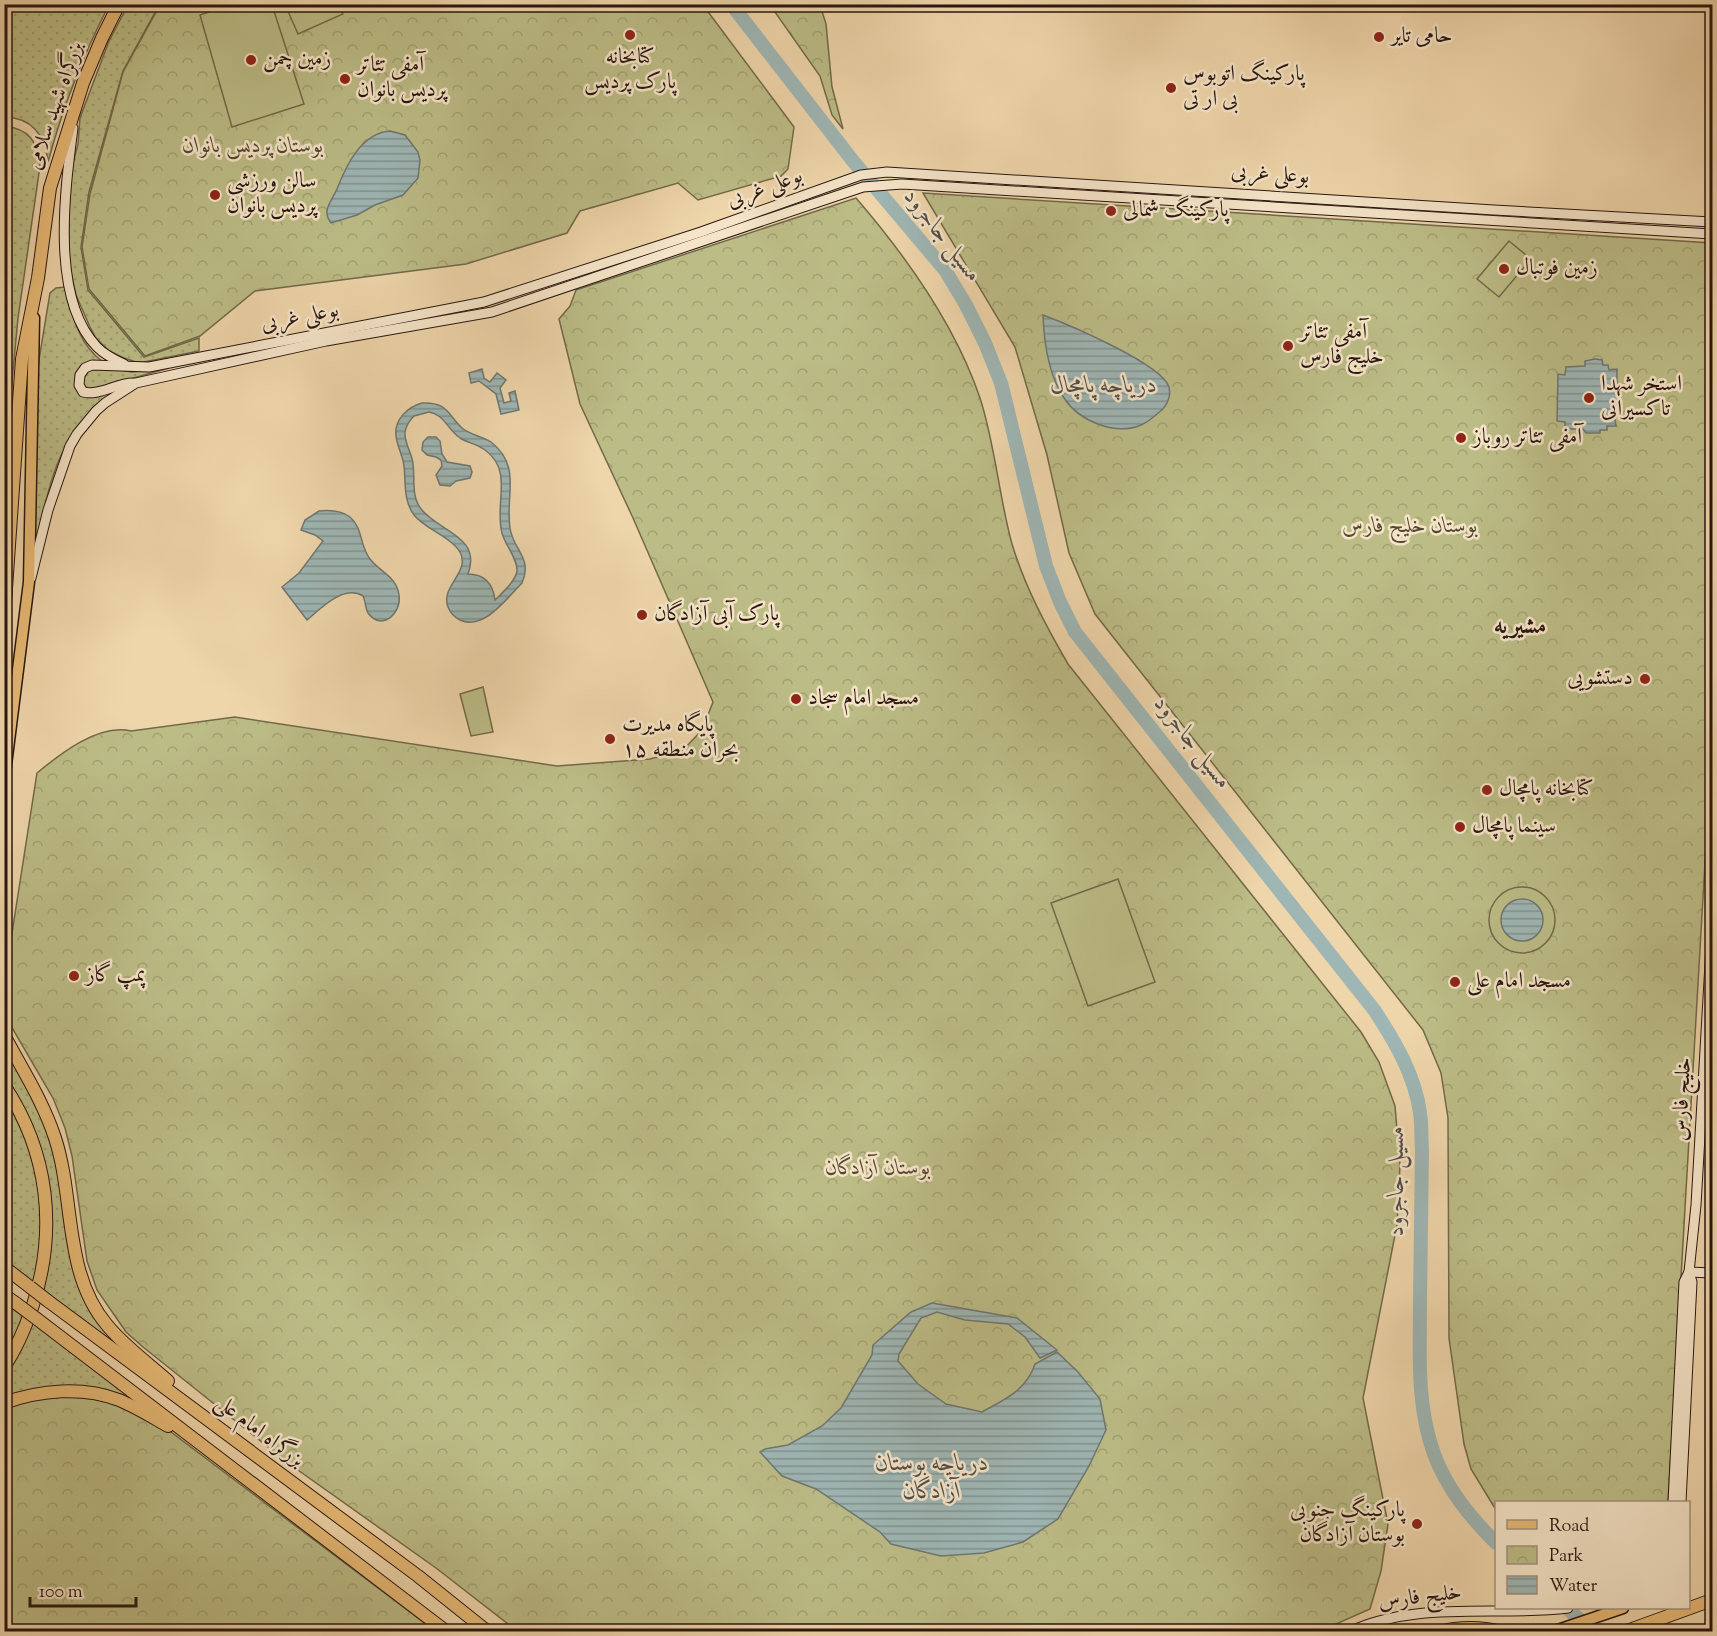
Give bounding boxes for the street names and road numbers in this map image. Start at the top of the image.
street label: بزرگراه شهید سلامی [18,37,93,174]
street label: بوعلی غربی [1230,156,1310,194]
street label: بوعلی غربی [723,161,807,217]
street label: بوعلی غربی [258,295,342,341]
street label: خلیج فارس [1665,1056,1702,1142]
street label: بزرگراه امام علی [207,1387,311,1477]
street label: خلیج فارس [1376,1577,1464,1620]

